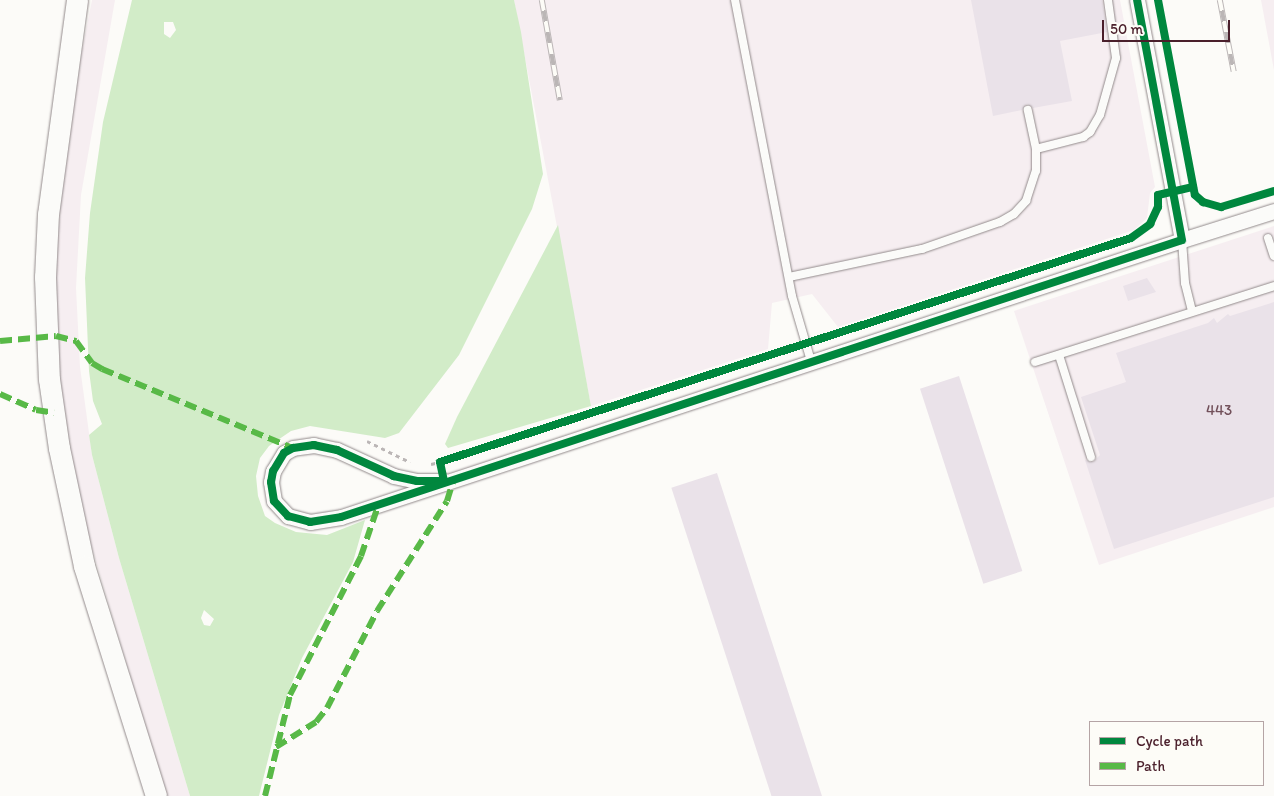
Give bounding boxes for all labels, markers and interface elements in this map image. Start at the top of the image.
scale bar [1104,10,1232,42]
text: 50 m [1110,20,1143,38]
house number: 443 [1206,402,1232,420]
legend [1089,721,1264,786]
text: Cycle path [1136,732,1203,750]
text: Path [1136,757,1165,775]

